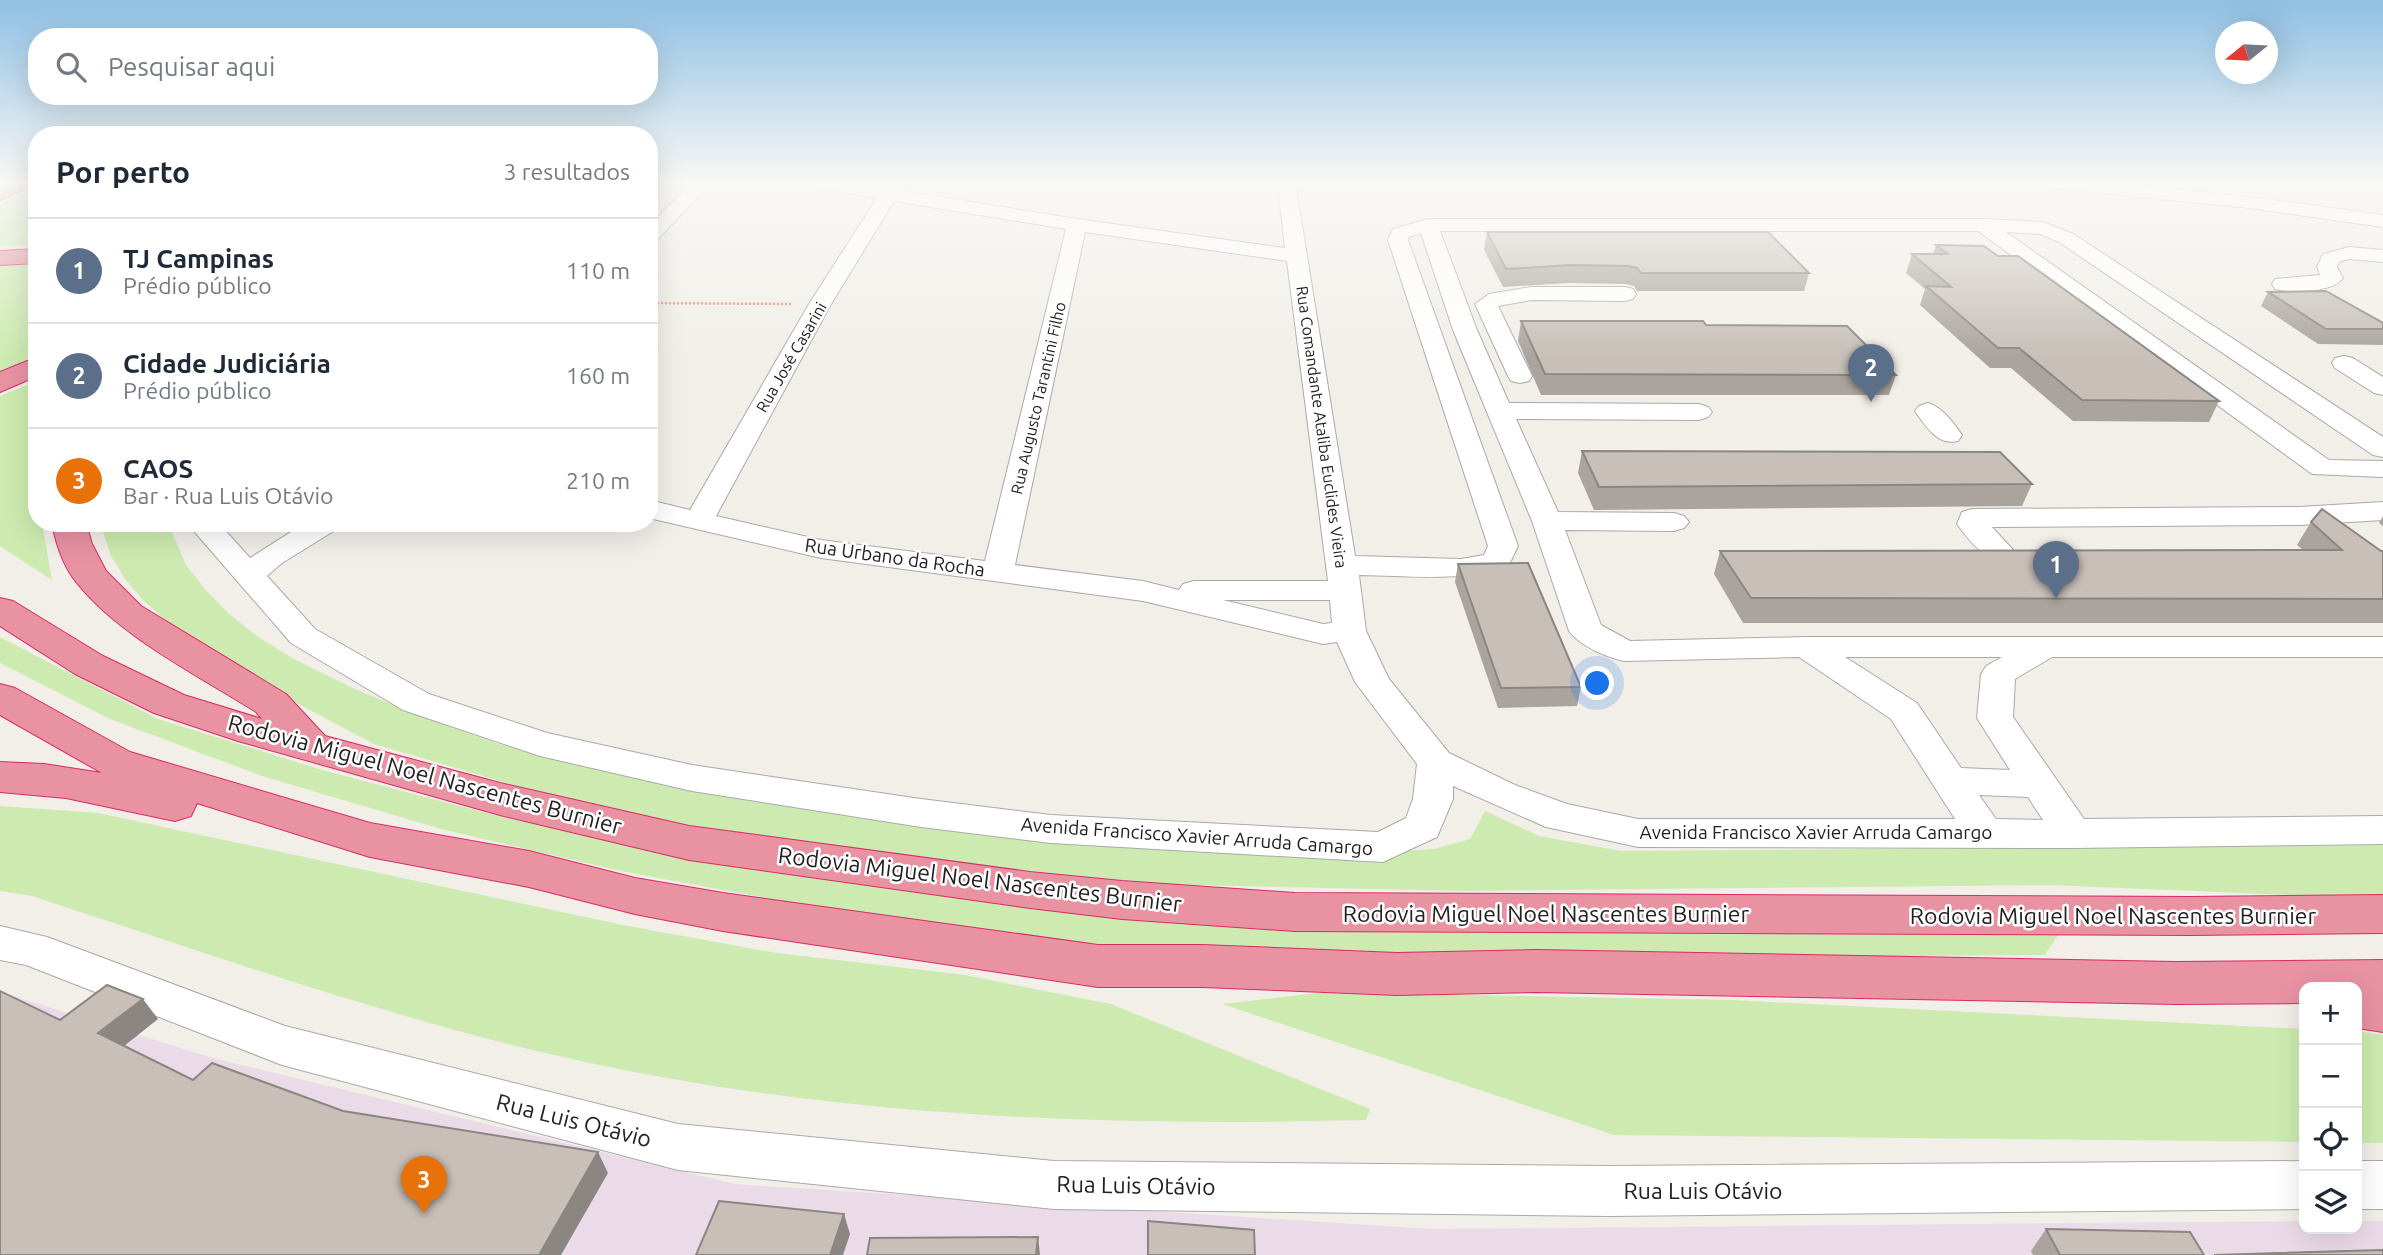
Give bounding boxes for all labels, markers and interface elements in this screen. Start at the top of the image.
north arrow [2215,21,2278,84]
search box [28,28,658,105]
icon: search [52,48,90,86]
text: Pesquisar aqui [108,52,275,81]
text: Por perto [56,155,190,189]
text: 3 resultados [504,159,630,184]
text: TJ Campinas [123,244,274,273]
text: 1 [73,258,85,283]
text: 110 m [566,258,630,283]
text: Prédio público [123,273,272,298]
street label: Rua Comandante Ataliba Euclides Vieira [1293,285,1351,569]
street label: Rua José Casarini [752,299,830,415]
street label: Rua Augusto Tarantini Filho [1007,300,1069,496]
pin: 2 [1848,344,1894,402]
text: Cidade Judiciária [123,349,331,378]
text: 2 [73,363,85,388]
text: 160 m [566,363,630,388]
text: Prédio público [123,378,272,403]
text: CAOS [123,454,193,483]
text: 3 [73,468,85,493]
text: 210 m [566,468,630,493]
text: Bar · Rua Luis Otávio [123,483,333,508]
street label: Rua Urbano da Rocha [803,533,987,581]
pin: 1 [2033,541,2079,599]
your location [1580,666,1614,700]
street label: Rodovia Miguel Noel Nascentes Burnier [225,709,625,839]
street label: Avenida Francisco Xavier Arruda Camargo [1020,813,1374,859]
street label: Avenida Francisco Xavier Arruda Camargo [1640,821,1992,843]
street label: Rodovia Miguel Noel Nascentes Burnier [777,842,1184,916]
street label: Rodovia Miguel Noel Nascentes Burnier [1343,901,1750,926]
street label: Rodovia Miguel Noel Nascentes Burnier [1910,903,2317,928]
map controls [2299,982,2362,1234]
button: + [2299,982,2362,1045]
button: − [2299,1045,2362,1108]
street label: Rua Luis Otávio [494,1089,654,1151]
button: locate [2299,1108,2362,1171]
pin: 3 [401,1156,447,1214]
street label: Rua Luis Otávio [1056,1171,1216,1199]
button: layers [2299,1171,2362,1234]
street label: Rua Luis Otávio [1623,1178,1783,1203]

